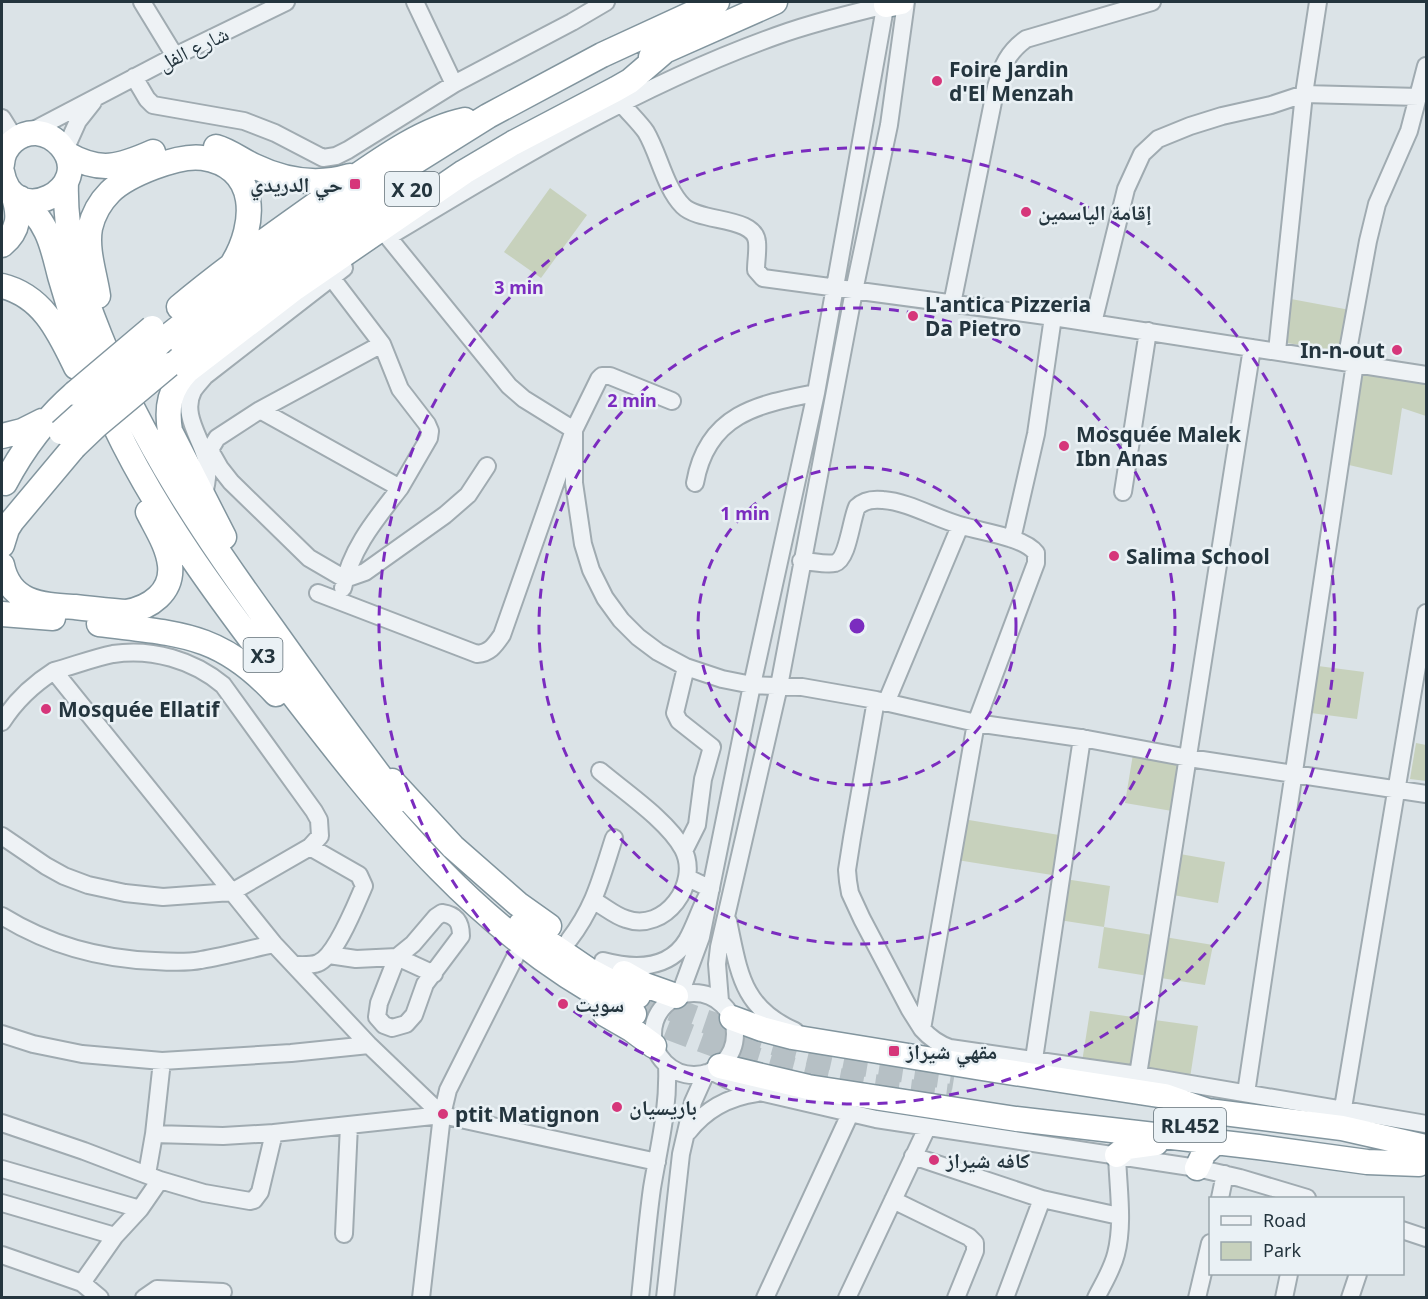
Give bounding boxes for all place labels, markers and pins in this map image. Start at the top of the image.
place label: Foire Jardin d'El Menzah [949,55,1074,107]
marker: Foire Jardin d'El Menzah [930,74,944,88]
place label: حي الدريدي [250,170,343,201]
marker: حي الدريدي [348,177,362,191]
place label: إقامة الياسمين [1038,198,1152,226]
marker: إقامة الياسمين [1019,205,1033,219]
place label: L'antica Pizzeria Da Pietro [925,290,1091,342]
marker: L'antica Pizzeria Da Pietro [906,309,920,323]
place label: In-n-out [1300,336,1385,364]
marker: In-n-out [1390,343,1404,357]
place label: Mosquée Malek Ibn Anas [1076,420,1242,472]
marker: Mosquée Malek Ibn Anas [1057,439,1071,453]
place label: Salima School [1126,542,1270,570]
marker: Salima School [1107,549,1121,563]
centre of rings [847,616,867,636]
place label: Mosquée Ellatif [58,695,221,723]
marker: Mosquée Ellatif [39,702,53,716]
place label: سويت [575,990,624,1018]
marker: سويت [556,997,570,1011]
place label: مقهي شيراز [905,1037,997,1068]
marker: مقهي شيراز [887,1044,901,1058]
place label: باريسيان [629,1093,697,1121]
place label: ptit Matignon [455,1100,600,1128]
marker: باريسيان [610,1100,624,1114]
marker: ptit Matignon [436,1107,450,1121]
place label: کافه شيراز [945,1146,1030,1174]
marker: کافه شيراز [927,1153,941,1167]

